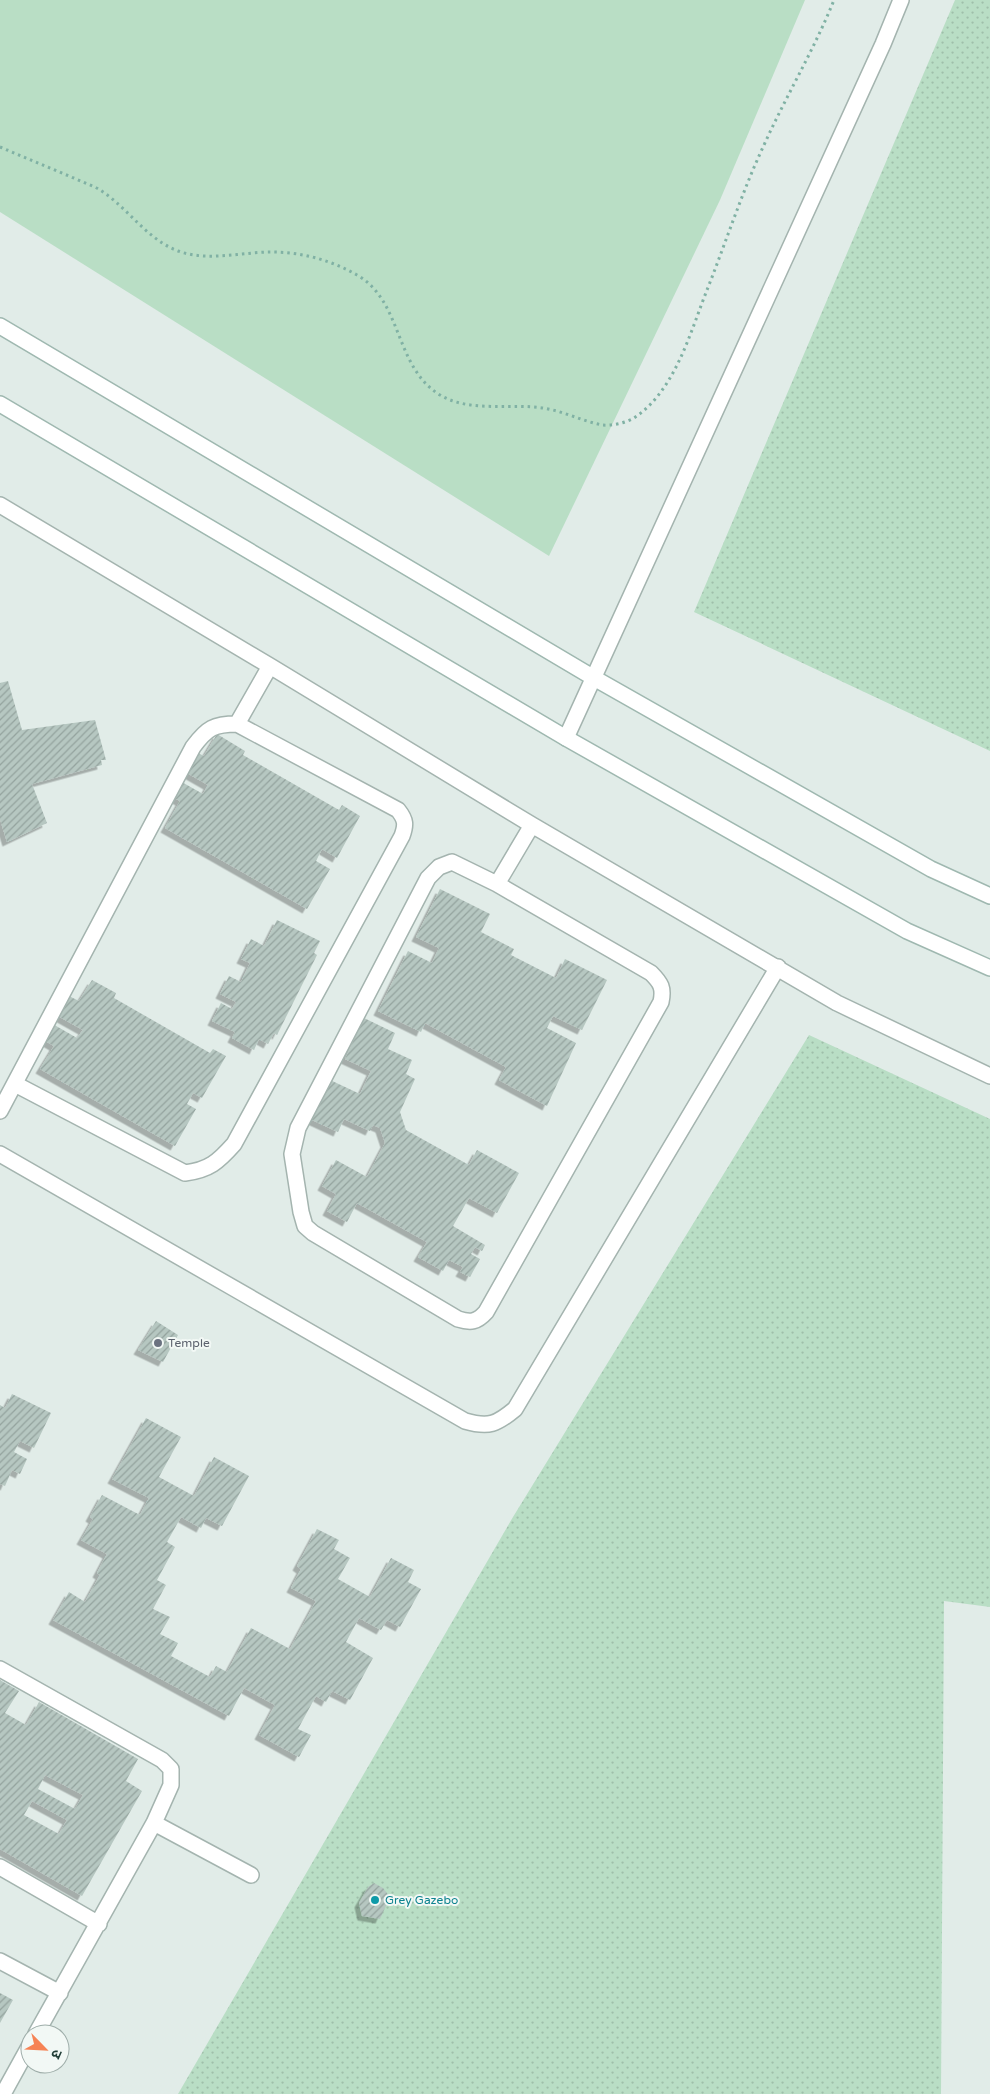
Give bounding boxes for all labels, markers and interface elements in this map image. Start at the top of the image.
place label: Temple [168,1336,210,1350]
marker: Temple [152,1337,164,1349]
place label: Grey Gazebo [385,1893,458,1907]
marker: Grey Gazebo [369,1894,381,1906]
north arrow [20,2024,70,2074]
text: उ [47,2047,66,2062]

